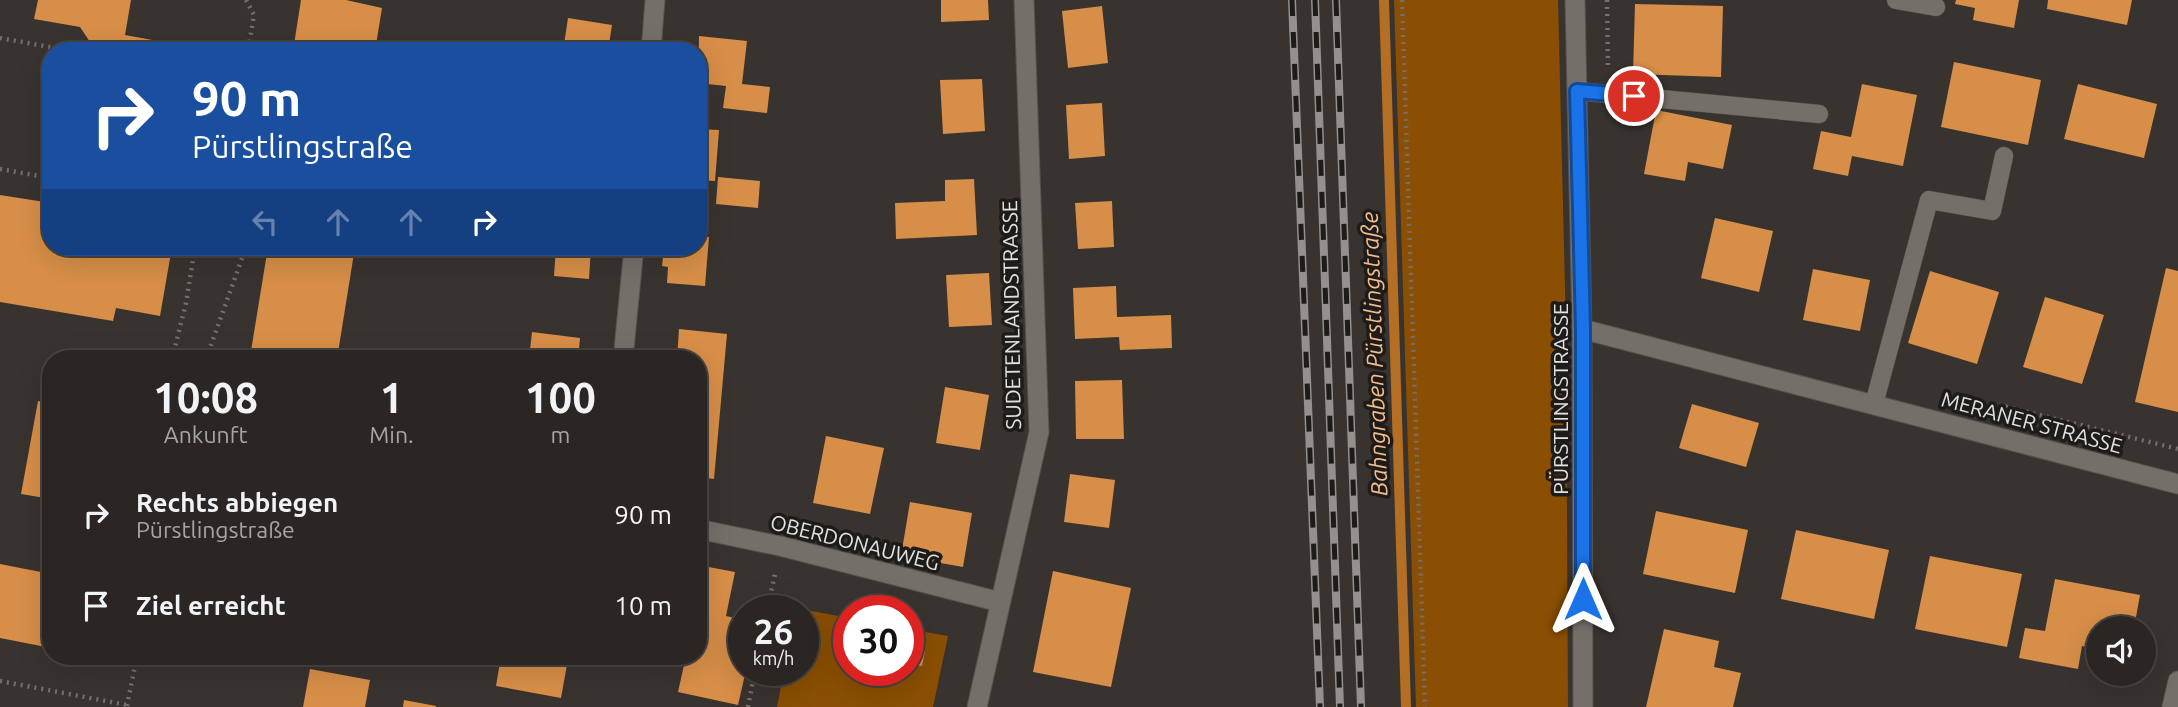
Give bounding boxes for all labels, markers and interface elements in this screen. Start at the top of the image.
pin [1604,66,1664,126]
icon: right [77,70,168,161]
text: 90 m [192,70,301,125]
icon: arrive [1615,77,1653,115]
text: Pürstlingstraße [192,128,413,164]
street label: SUDETENLANDSTRASSE [997,200,1025,430]
icon: left [246,203,284,241]
icon: ahead [319,203,357,241]
icon: ahead [392,203,430,241]
icon: right [465,203,503,241]
water label: Bahngraben Pürstlingstraße [1357,211,1392,496]
street label: PÜRSTLINGSTRASSE [1548,303,1572,495]
text: 10:08 [153,374,258,421]
text: 1 [380,374,403,421]
text: 100 [525,374,596,421]
street label: MERANER STRASSE [1939,386,2125,458]
text: Ankunft [164,422,248,447]
text: Min. [369,422,414,447]
text: m [550,422,570,447]
text: Rechts abbiegen [136,488,338,517]
icon: right [77,496,115,534]
text: 90 m [614,500,672,529]
street label: OBERDONAUWEG [768,509,942,575]
text: Pürstlingstraße [136,517,295,542]
position arrow [1546,562,1620,636]
icon: arrive [77,587,115,625]
text: Ziel erreicht [136,591,286,620]
text: 10 m [614,591,672,620]
speed limit sign: 30 [833,595,924,686]
text: 26 [754,611,793,651]
map controls [2086,616,2156,686]
button: sound [2086,616,2156,686]
text: km/h [753,648,794,668]

